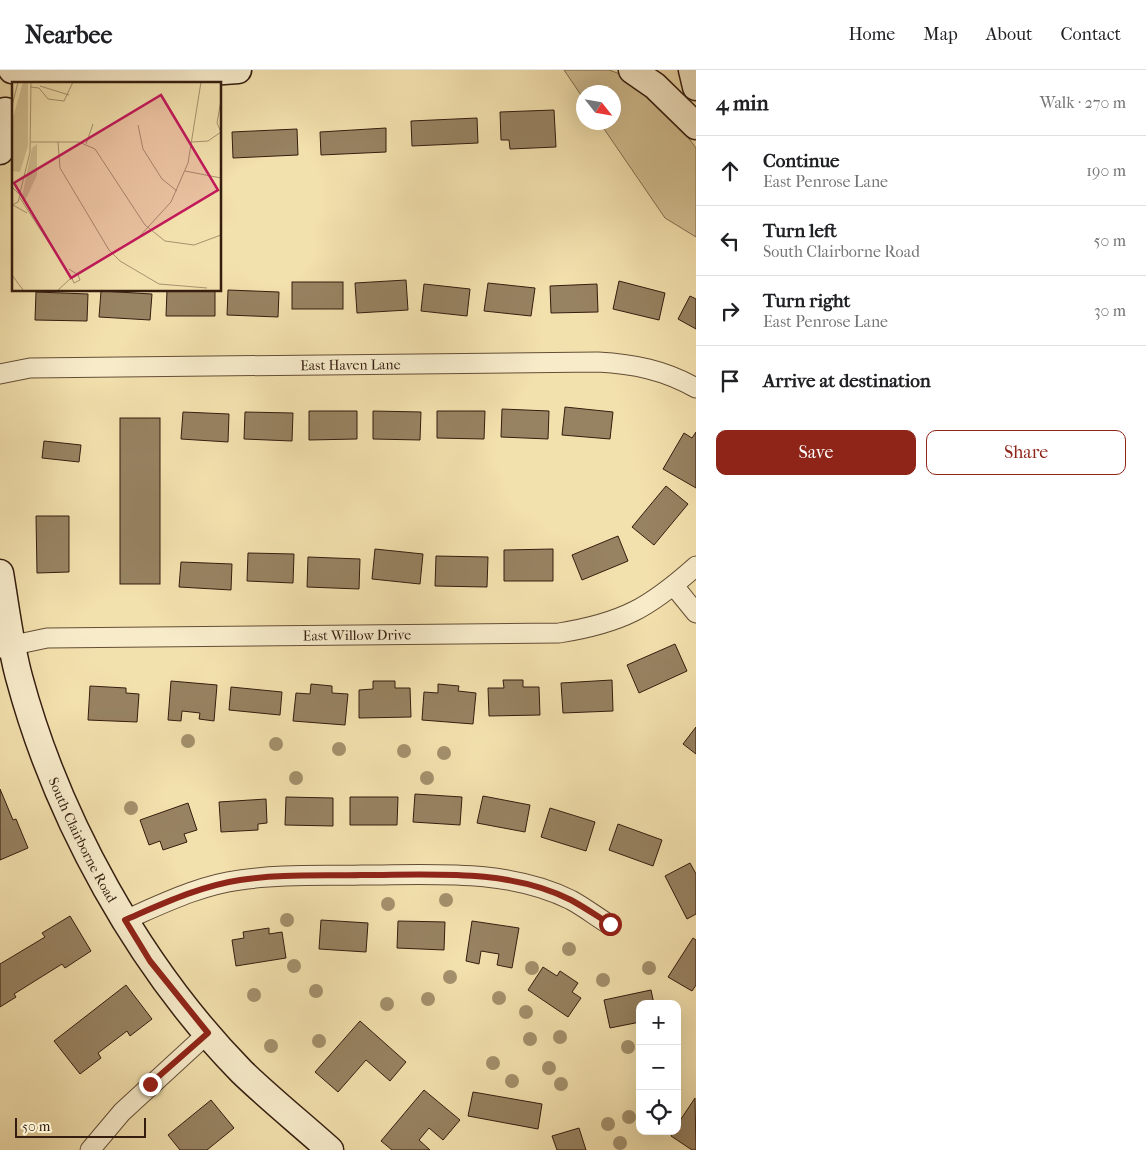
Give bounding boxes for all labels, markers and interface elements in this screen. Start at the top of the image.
text: Nearbee [25,21,112,49]
text: Home [848,24,895,45]
text: Map [923,24,958,45]
text: About [986,24,1032,45]
text: Contact [1060,24,1121,45]
inset map [12,82,221,291]
north arrow [576,85,621,130]
text: 4 min [716,91,769,115]
text: Walk · 270 m [1040,93,1126,112]
text: Continue [763,150,839,172]
icon: ahead [716,157,744,185]
text: 190 m [1086,161,1126,180]
text: East Penrose Lane [763,172,888,191]
text: Turn left [763,220,837,242]
icon: left [716,227,744,255]
text: 50 m [1094,231,1126,250]
text: South Clairborne Road [763,242,920,261]
text: Turn right [763,290,850,312]
icon: right [716,297,744,325]
text: 30 m [1094,301,1126,320]
text: East Penrose Lane [763,312,888,331]
street label: East Haven Lane [300,356,401,374]
icon: arrive [716,367,744,395]
text: Arrive at destination [763,370,931,392]
button: Save [716,430,916,475]
button: Share [926,430,1126,475]
street label: East Willow Drive [303,626,411,644]
street label: South Clairborne Road [45,775,121,906]
route start [599,913,622,936]
map controls [636,1000,681,1135]
button: + [636,1000,681,1045]
button: − [636,1045,681,1090]
route end [139,1073,162,1096]
button: locate [636,1090,681,1135]
scale bar [15,1115,146,1138]
text: 50 m [22,1118,50,1135]

